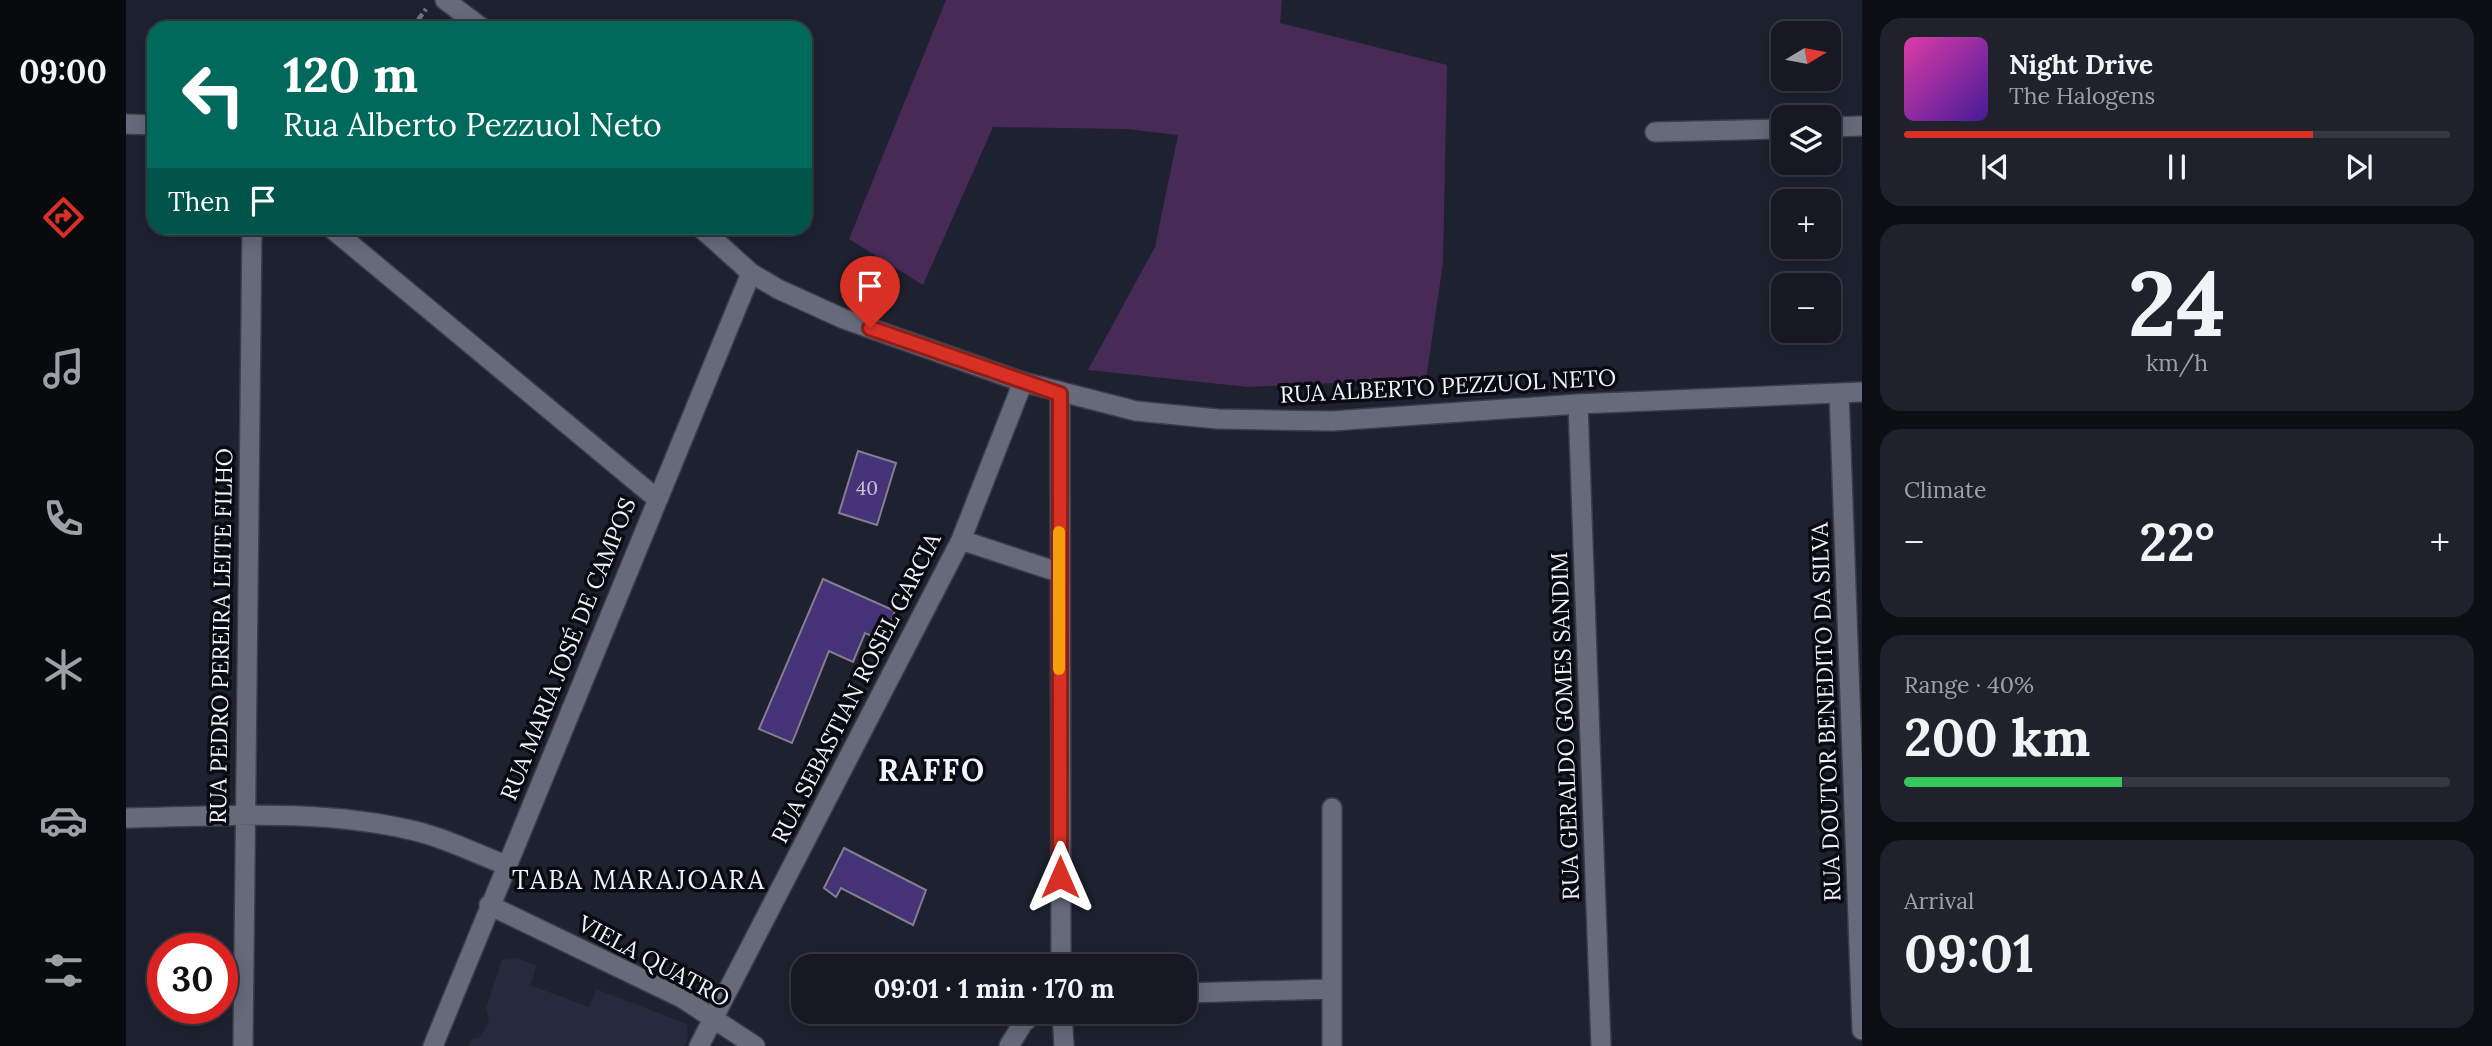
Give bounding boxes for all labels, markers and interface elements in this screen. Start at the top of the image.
north arrow [1771,21,1841,91]
map controls [1771,21,1841,343]
text: 120 m [283,43,418,105]
text: Night Drive [2009,48,2153,81]
icon: left [168,49,259,140]
text: 09:00 [19,51,107,92]
text: The Halogens [2009,81,2155,110]
text: Rua Alberto Pezzuol Neto [283,104,662,145]
button: layers [1771,105,1841,175]
icon: previous [1976,148,2014,186]
icon: pause [2158,148,2196,186]
icon: next [2340,148,2378,186]
icon: arrive [244,182,282,220]
text: Then [168,185,230,218]
button: + [1771,189,1841,259]
icon: directions [39,193,88,242]
text: 24 [2128,244,2226,361]
pin [840,256,900,328]
icon: arrive [851,267,889,305]
button: − [1771,273,1841,343]
icon: music [39,344,88,393]
text: km/h [2146,348,2208,377]
street label: RUA ALBERTO PEZZUOL NETO [1279,362,1617,409]
street label: RUA PEDRO PEREIRA LEITE FILHO [203,448,238,824]
text: Climate [1904,475,1986,504]
house number: 40 [856,476,878,500]
street label: RUA MARIA JOSÉ DE CAMPOS [493,493,642,804]
icon: phone [39,494,88,543]
text: 22° [2139,509,2215,575]
text: − [1904,518,1924,566]
text: + [2430,518,2450,566]
street label: RUA DOUTOR BENEDITO DA SILVA [1804,521,1847,902]
street label: RUA SEBASTIAN ROSEL GARCIA [764,527,947,848]
street label: RUA GERALDO GOMES SANDIM [1544,551,1585,901]
icon: climate [39,645,88,694]
text: Range · 40% [1904,670,2034,699]
text: 200 km [1904,704,2090,770]
district label: RAFFO [878,751,986,789]
icon: car [39,796,88,845]
position arrow [1023,840,1097,914]
district label: TABA MARAJOARA [512,863,766,896]
text: Arrival [1904,886,1974,915]
street label: VIELA QUATRO [573,908,735,1013]
text: 09:01 [1904,920,2034,986]
speed limit sign: 30 [147,933,238,1024]
icon: filters [39,946,88,995]
text: 09:01 · 1 min · 170 m [874,972,1114,1005]

